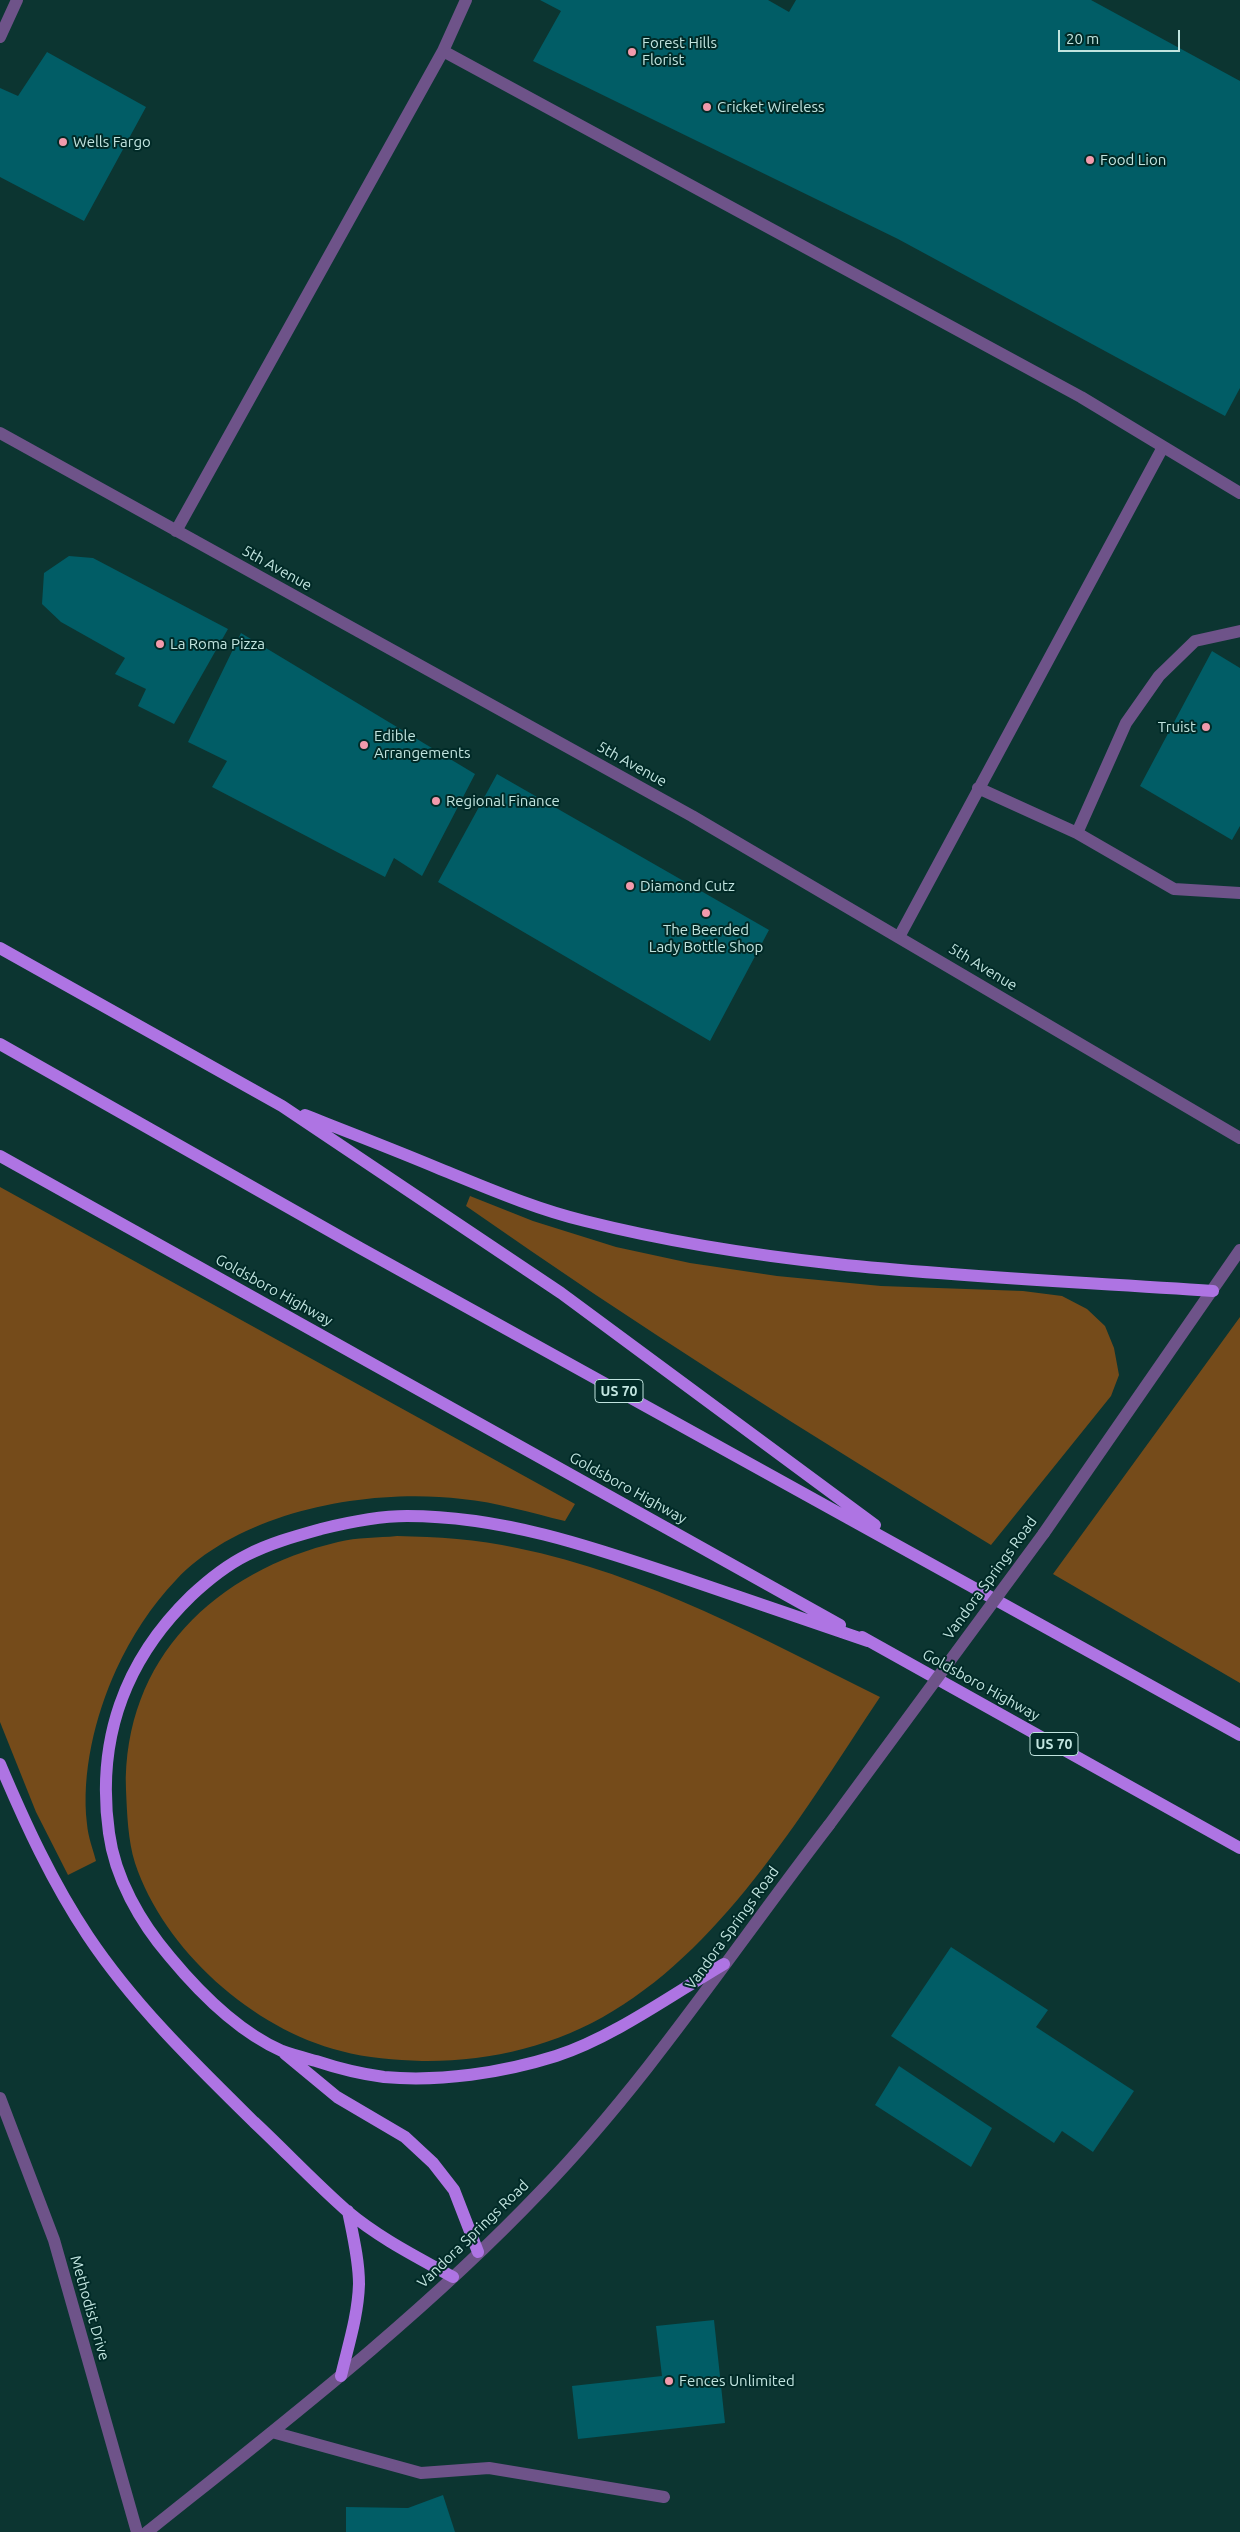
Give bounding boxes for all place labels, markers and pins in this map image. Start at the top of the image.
place label: Forest Hills Florist [642,34,717,69]
marker: Forest Hills Florist [626,46,638,58]
place label: Cricket Wireless [717,98,824,116]
marker: Cricket Wireless [701,101,713,113]
place label: Wells Fargo [73,133,151,151]
marker: Wells Fargo [57,136,69,148]
place label: Food Lion [1100,151,1166,169]
marker: Food Lion [1084,154,1096,166]
place label: La Roma Pizza [170,635,265,653]
marker: La Roma Pizza [154,638,166,650]
place label: Truist [1158,718,1196,736]
marker: Truist [1200,721,1212,733]
place label: Edible Arrangements [374,727,470,762]
marker: Edible Arrangements [358,739,370,751]
place label: Regional Finance [446,792,560,810]
marker: Regional Finance [430,795,442,807]
place label: Diamond Cutz [640,877,735,895]
marker: Diamond Cutz [624,880,636,892]
marker: The Beerded Lady Bottle Shop [700,907,712,919]
place label: The Beerded Lady Bottle Shop [649,921,763,956]
place label: Fences Unlimited [679,2372,795,2390]
marker: Fences Unlimited [663,2375,675,2387]

